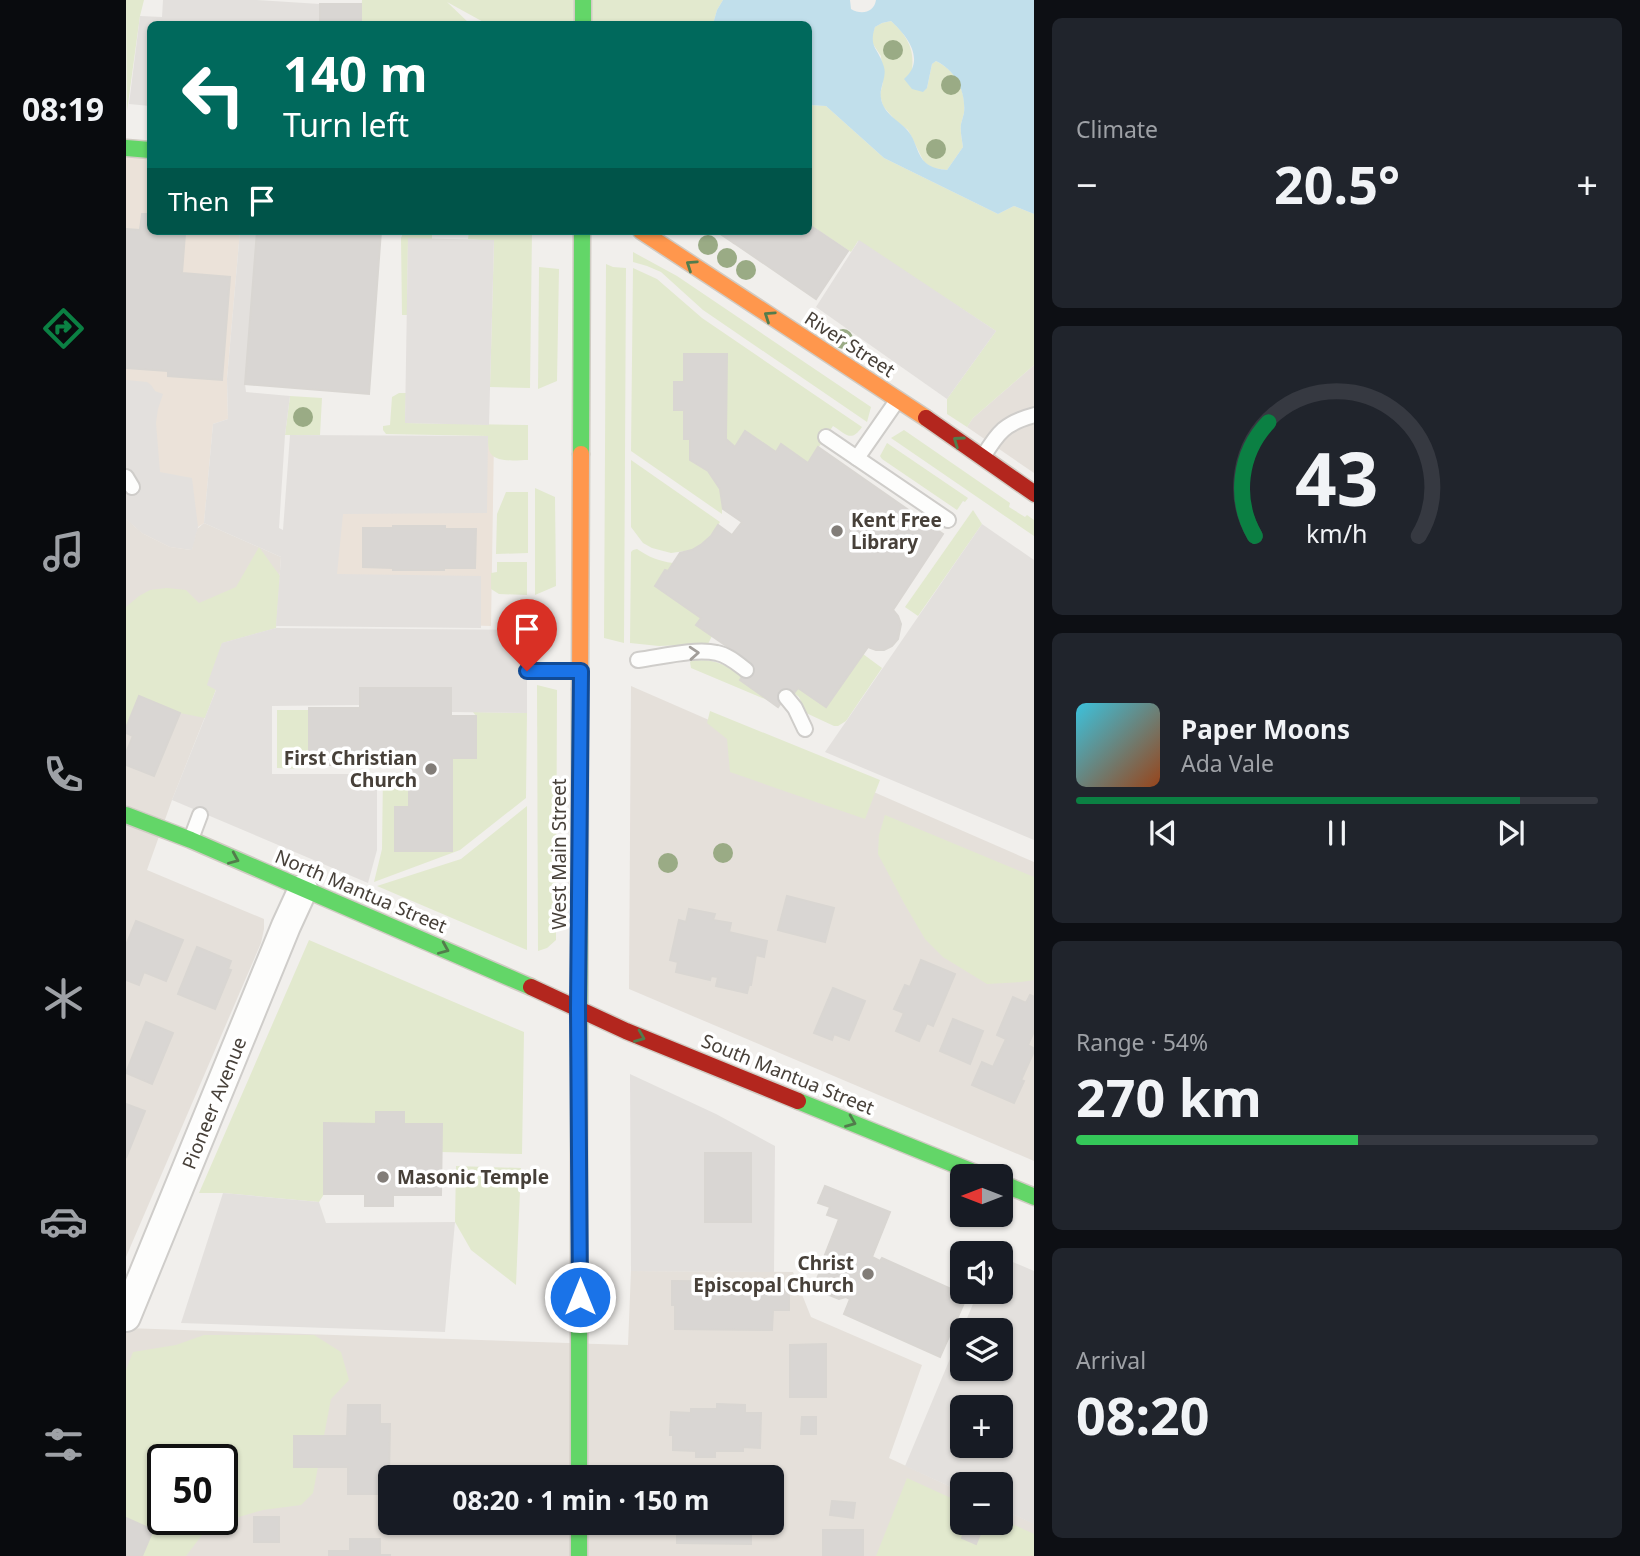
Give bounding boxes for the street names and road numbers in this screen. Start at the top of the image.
street label: River Street [800,305,900,383]
street label: West Main Street [546,778,572,930]
street label: North Mantua Street [271,843,451,939]
street label: South Mantua Street [698,1027,878,1121]
street label: Pioneer Avenue [176,1033,252,1173]

